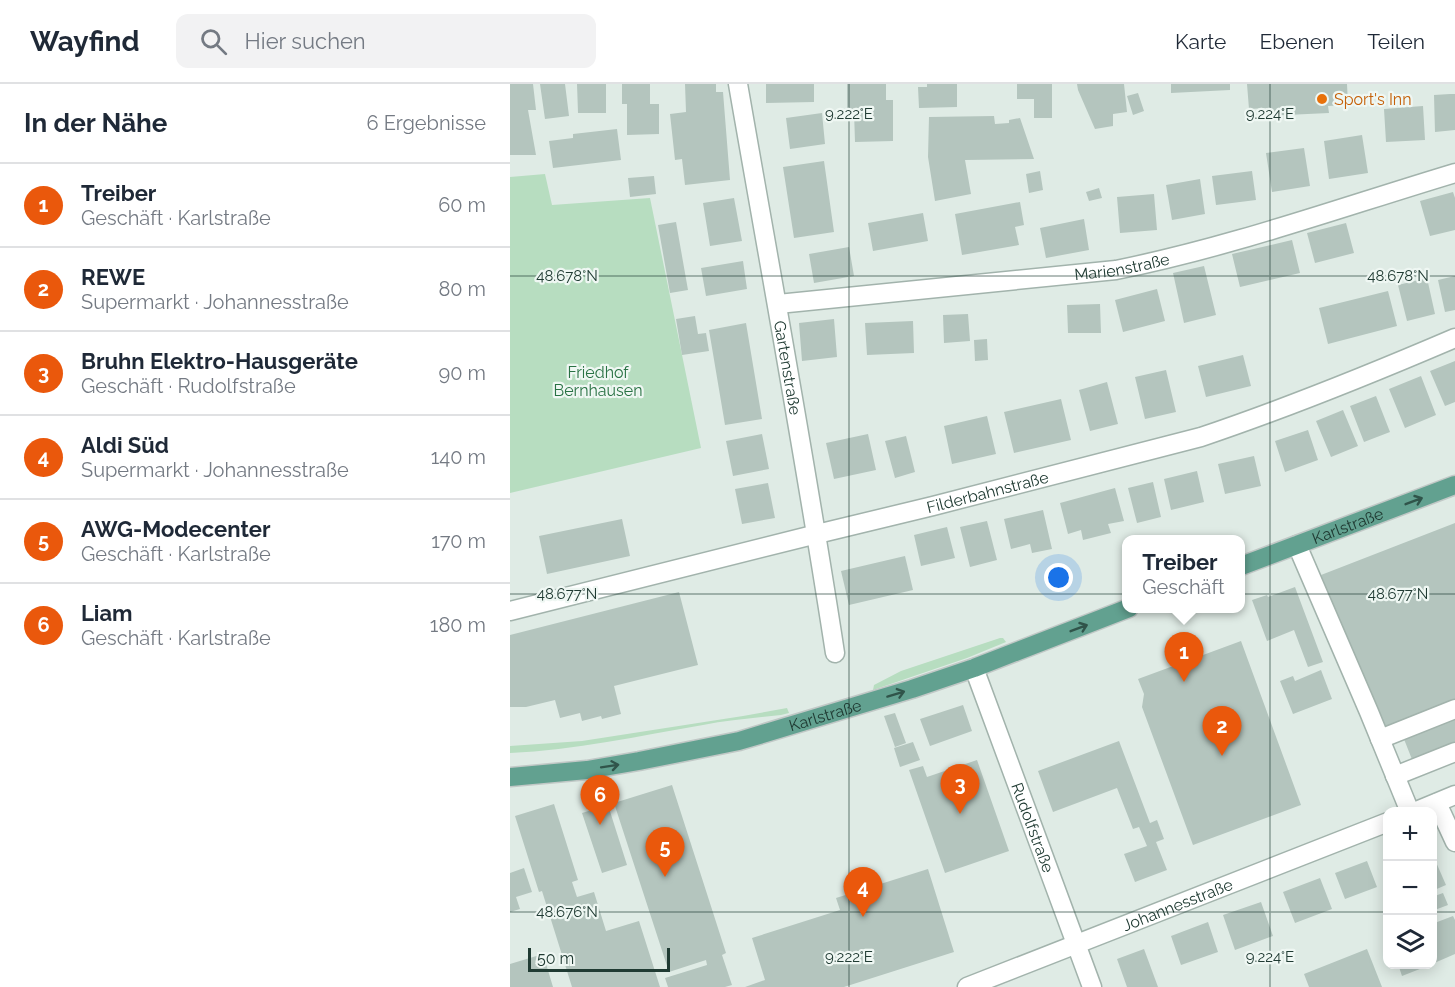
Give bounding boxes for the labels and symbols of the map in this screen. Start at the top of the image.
place label: Sport's Inn [1334,90,1412,109]
marker: Sport's Inn [1315,92,1329,106]
text: 9.222°E [825,105,873,123]
text: 9.224°E [1246,105,1294,123]
street label: Marienstraße [1073,249,1171,284]
text: 48.678°N [536,267,598,285]
text: 48.678°N [1367,267,1429,285]
street label: Gartenstraße [770,319,805,416]
park label: Friedhof Bernhausen [554,363,643,400]
street label: Filderbahnstraße [925,468,1051,517]
one-way arrow [1404,494,1422,505]
street label: Karlstraße [1310,504,1386,548]
your location [1044,563,1073,592]
text: 48.677°N [537,585,597,603]
text: 48.677°N [1368,585,1428,603]
one-way arrow [1069,621,1088,632]
pin: 1 [1164,632,1204,682]
one-way arrow [886,688,905,699]
street label: Karlstraße [787,696,864,735]
pin: 2 [1202,706,1242,756]
one-way arrow [599,760,619,771]
pin: 3 [940,764,980,814]
pin: 6 [580,776,620,825]
street label: Rudolfstraße [1007,780,1058,875]
pin: 5 [646,828,684,877]
pin: 4 [844,868,882,917]
street label: Johannesstraße [1120,875,1235,935]
text: 48.676°N [536,903,598,921]
scale bar [528,945,670,972]
text: 9.222°E [825,948,873,966]
text: 9.224°E [1246,948,1294,966]

